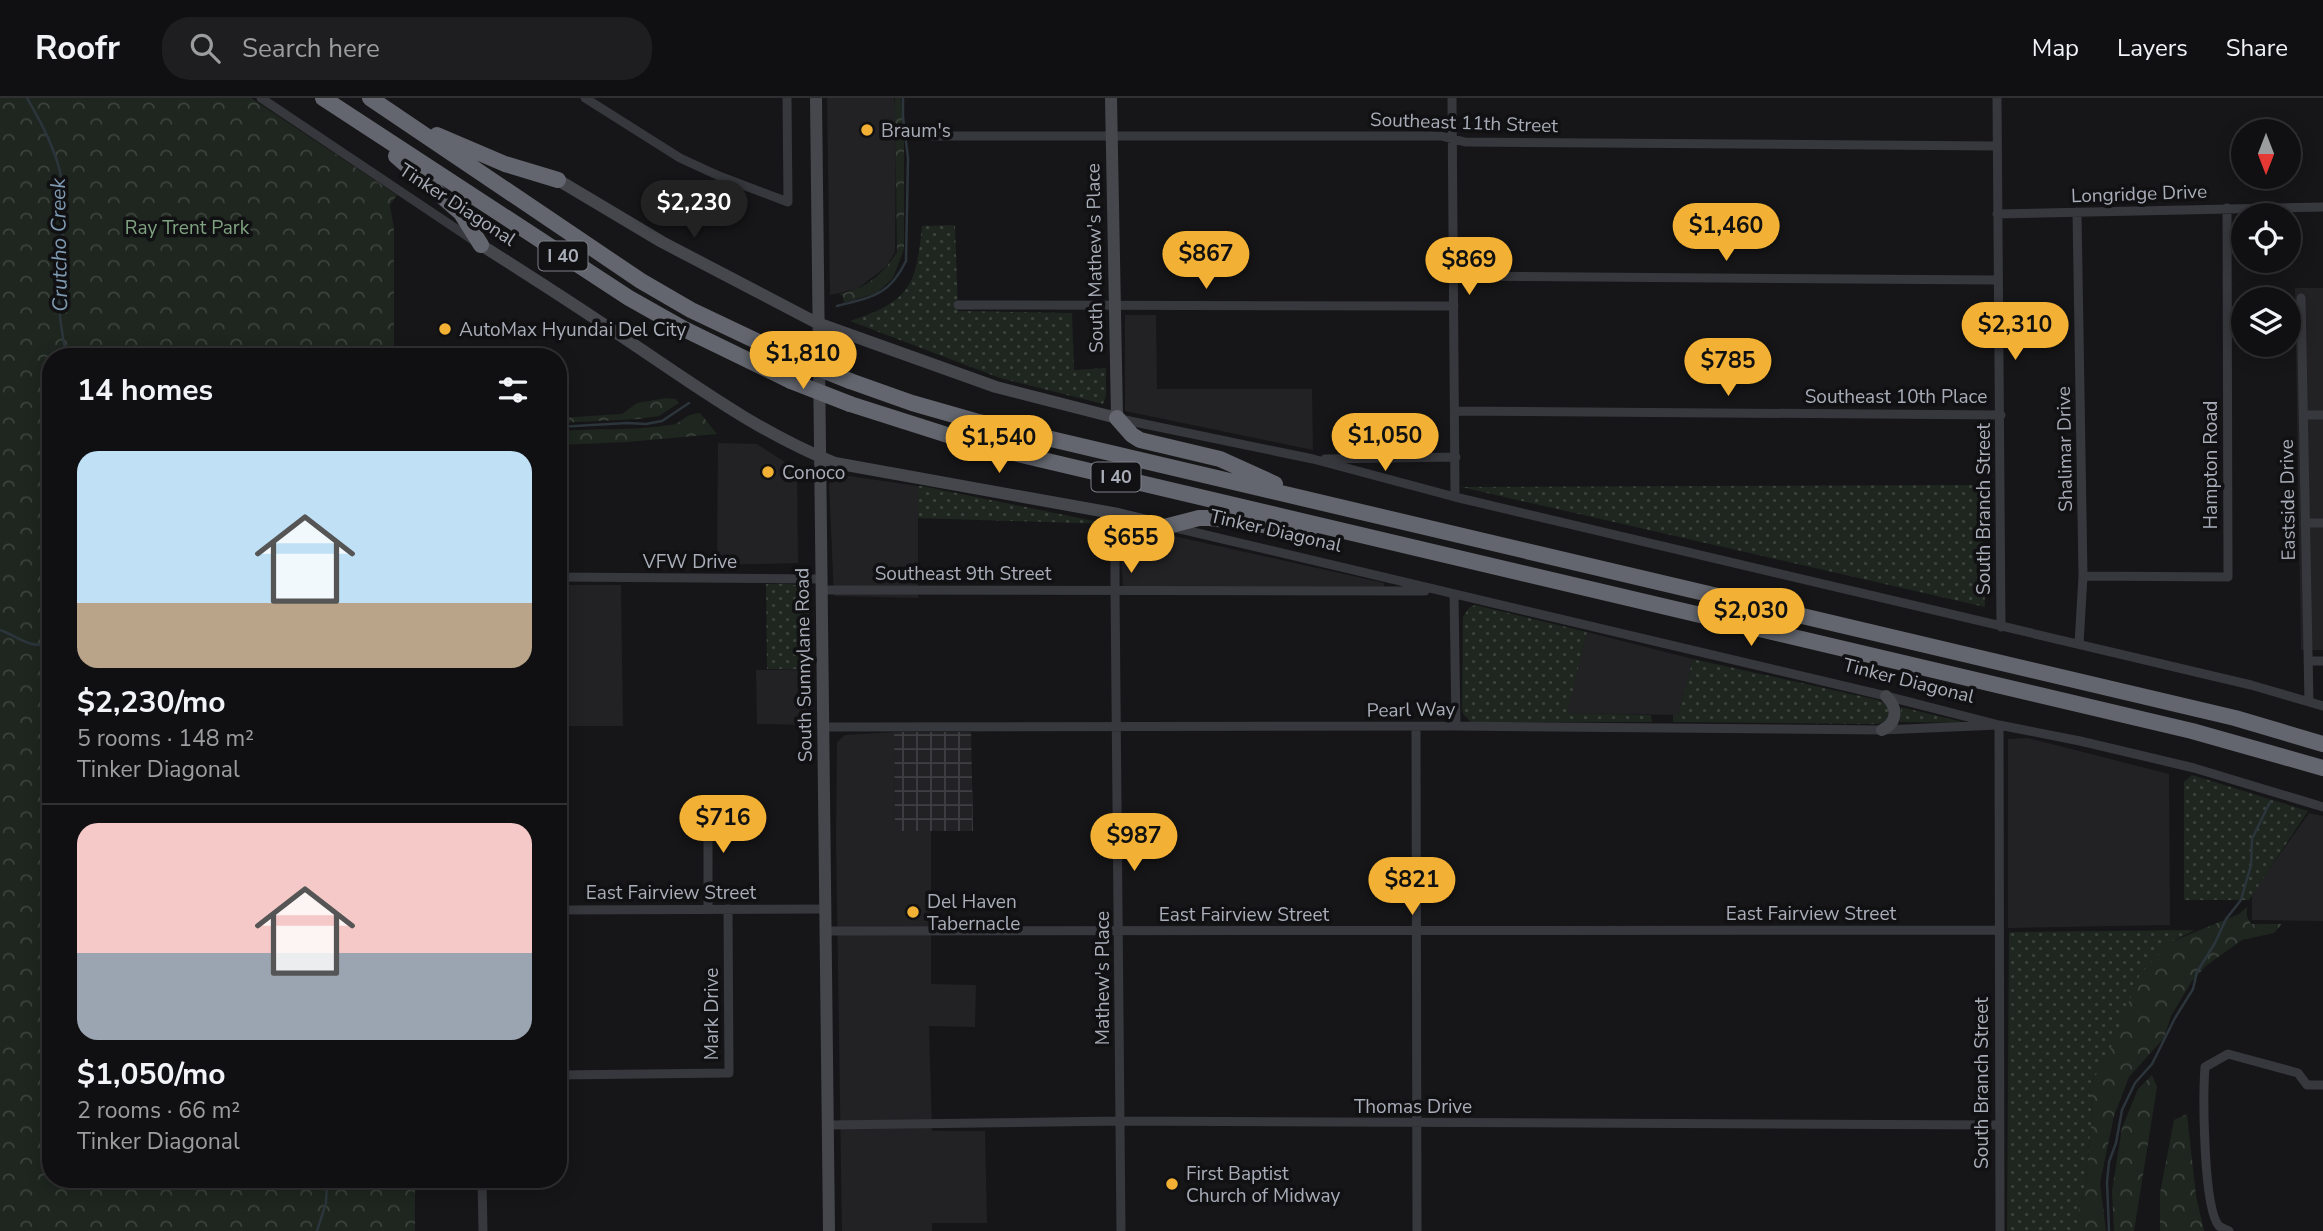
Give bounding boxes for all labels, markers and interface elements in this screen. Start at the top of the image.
search box [162,17,652,80]
text: Roofr [35,26,120,71]
icon: search [186,29,224,67]
text: Search here [242,31,380,66]
text: Map [2032,32,2079,64]
text: Layers [2117,32,2188,64]
text: Share [2226,32,2288,64]
street label: Southeast 11th Street [1370,107,1559,139]
place label: Braum's [881,118,951,144]
north arrow [2231,119,2301,189]
map controls [2231,119,2301,357]
marker: Braum's [859,122,875,138]
street label: Tinker Diagonal [394,157,521,253]
street label: South Mathew's Place [1080,163,1110,353]
water label: Crutcho Creek [44,177,74,312]
street label: Longridge Drive [2071,179,2208,209]
pin: $2,230 [637,180,751,240]
text: $2,230 [657,187,731,218]
button: locate [2231,203,2301,273]
pin: $1,460 [1669,204,1783,263]
text: $1,460 [1689,210,1763,241]
park label: Ray Trent Park [125,215,250,241]
pin: $867 [1165,232,1247,291]
text: $867 [1178,238,1234,269]
pin: $869 [1428,238,1510,297]
road number: I 40 [538,242,588,271]
text: $869 [1441,244,1497,275]
button: layers [2231,287,2301,357]
pin: $2,310 [1958,302,2072,362]
text: $2,310 [1978,309,2052,340]
place label: AutoMax Hyundai Del City [459,317,687,343]
marker: AutoMax Hyundai Del City [437,321,453,337]
pin: $1,810 [746,331,860,391]
text: $1,810 [766,338,840,369]
pin: $785 [1687,338,1769,398]
text: $785 [1700,345,1756,376]
text: 14 homes [77,370,213,411]
icon: filters [494,371,532,409]
street label: Southeast 10th Place [1805,384,1987,410]
street label: Shalimar Drive [2051,386,2079,512]
street label: Hampton Road [2198,401,2224,529]
pin: $1,050 [1328,414,1442,473]
pin: $1,540 [942,416,1056,475]
text: $1,050 [1348,420,1422,451]
text: $1,540 [962,422,1036,453]
street label: South Branch Street [1971,423,1997,595]
street label: Eastside Drive [2274,439,2302,561]
place label: Conoco [782,460,845,486]
road number: I 40 [1092,463,1140,492]
marker: Conoco [760,464,776,480]
icon: home [242,496,368,622]
street label: Tinker Diagonal [1207,503,1345,559]
pin: $655 [1090,516,1172,575]
text: $655 [1103,522,1159,553]
street label: VFW Drive [642,549,737,575]
street label: Southeast 9th Street [875,561,1052,587]
street label: South Sunnylane Road [789,568,819,762]
pin: $2,030 [1694,588,1808,648]
text: $2,030 [1714,595,1788,626]
street label: Tinker Diagonal [1840,652,1977,710]
text: $2,230/mo [77,682,226,723]
street label: Pearl Way [1366,696,1456,724]
text: 5 rooms · 148 m² [77,723,254,754]
text: Tinker Diagonal [77,754,240,785]
pin: $716 [682,796,764,855]
text: $716 [695,802,751,833]
pin: $987 [1093,814,1175,873]
text: $987 [1106,820,1162,851]
pin: $821 [1371,858,1453,917]
text: $821 [1384,864,1440,895]
icon: home [242,868,368,994]
street label: East Fairview Street [586,880,757,906]
place label: Del Haven Tabernacle [927,889,1020,937]
street label: East Fairview Street [1726,901,1897,927]
street label: East Fairview Street [1159,902,1330,928]
marker: Del Haven Tabernacle [905,904,921,920]
street label: Mathew's Place [1090,911,1116,1045]
street label: Mark Drive [699,968,725,1060]
street label: South Branch Street [1969,997,1995,1169]
text: $1,050/mo [77,1054,226,1095]
street label: Thomas Drive [1354,1094,1472,1120]
text: 2 rooms · 66 m² [77,1095,240,1126]
text: Tinker Diagonal [77,1126,240,1157]
place label: First Baptist Church of Midway [1186,1161,1341,1209]
marker: First Baptist Church of Midway [1164,1176,1180,1192]

